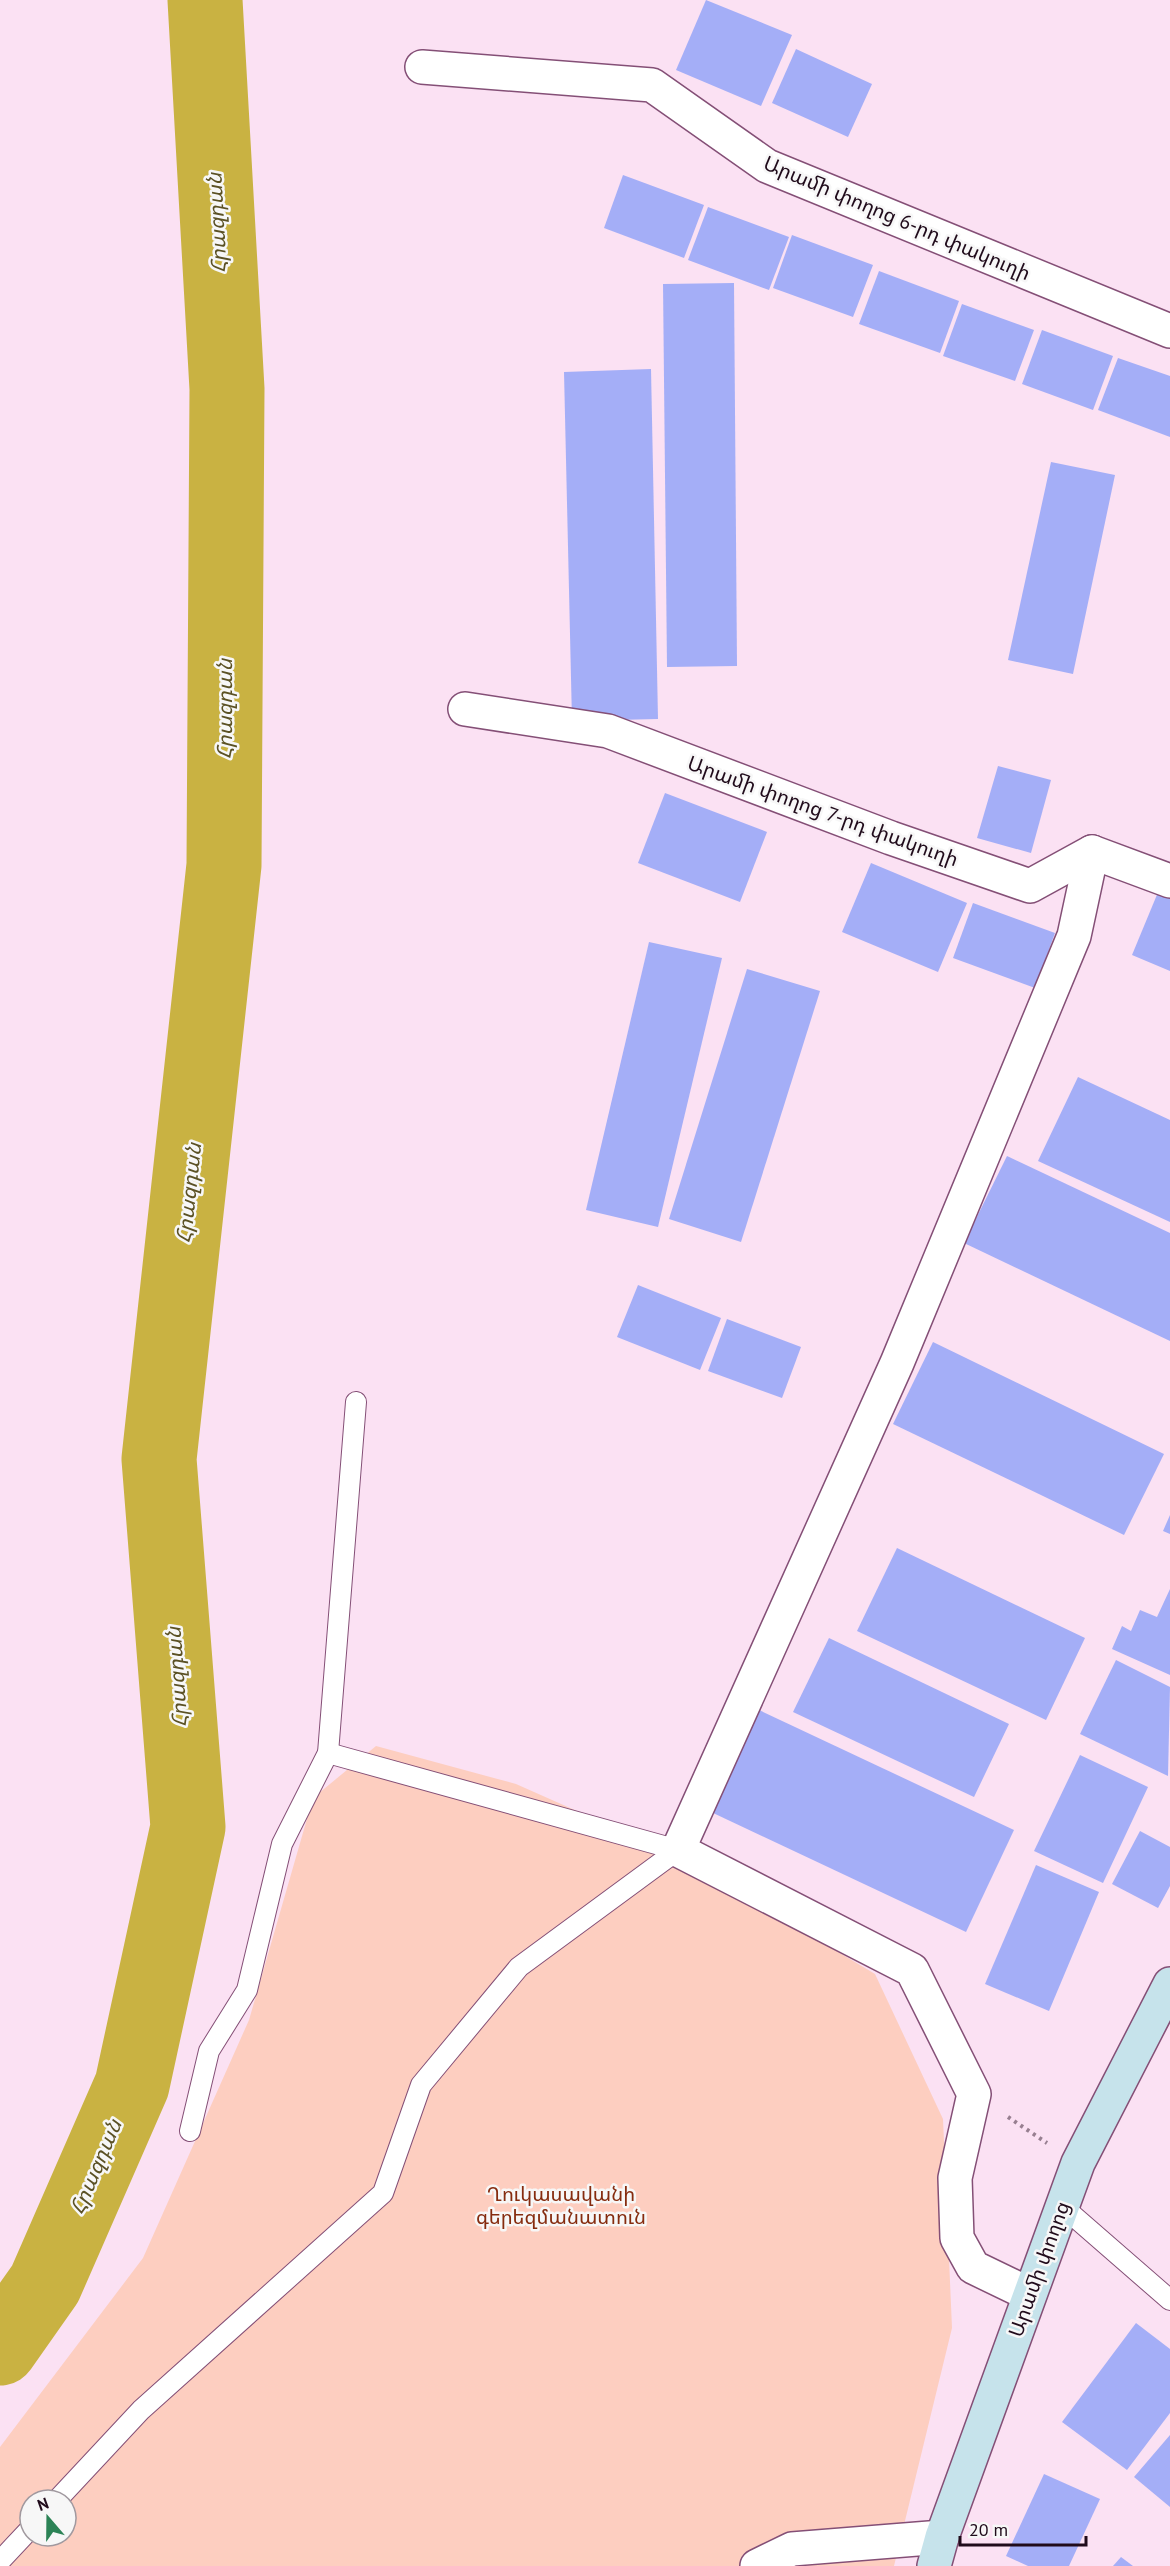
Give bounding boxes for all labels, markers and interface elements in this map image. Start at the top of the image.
street label: Արամի փողոց 6-րդ փակուղի [760,150,1034,286]
water label: Հրազդան [200,171,233,274]
water label: Հրազդան [211,657,238,759]
street label: Արամի փողոց 7-րդ փակուղի [684,750,962,872]
water label: Հրազդան [170,1140,207,1244]
water label: Հրազդան [159,1625,193,1728]
water label: Հրազդան [63,2114,128,2218]
park label: Ղուկասավանի գերեզմանատուն [476,2181,646,2230]
street label: Արամի փողոց [1002,2198,1076,2340]
north arrow [18,2488,78,2548]
text: N [35,2493,51,2515]
scale bar [960,2509,1086,2547]
text: 20 m [969,2518,1008,2541]

